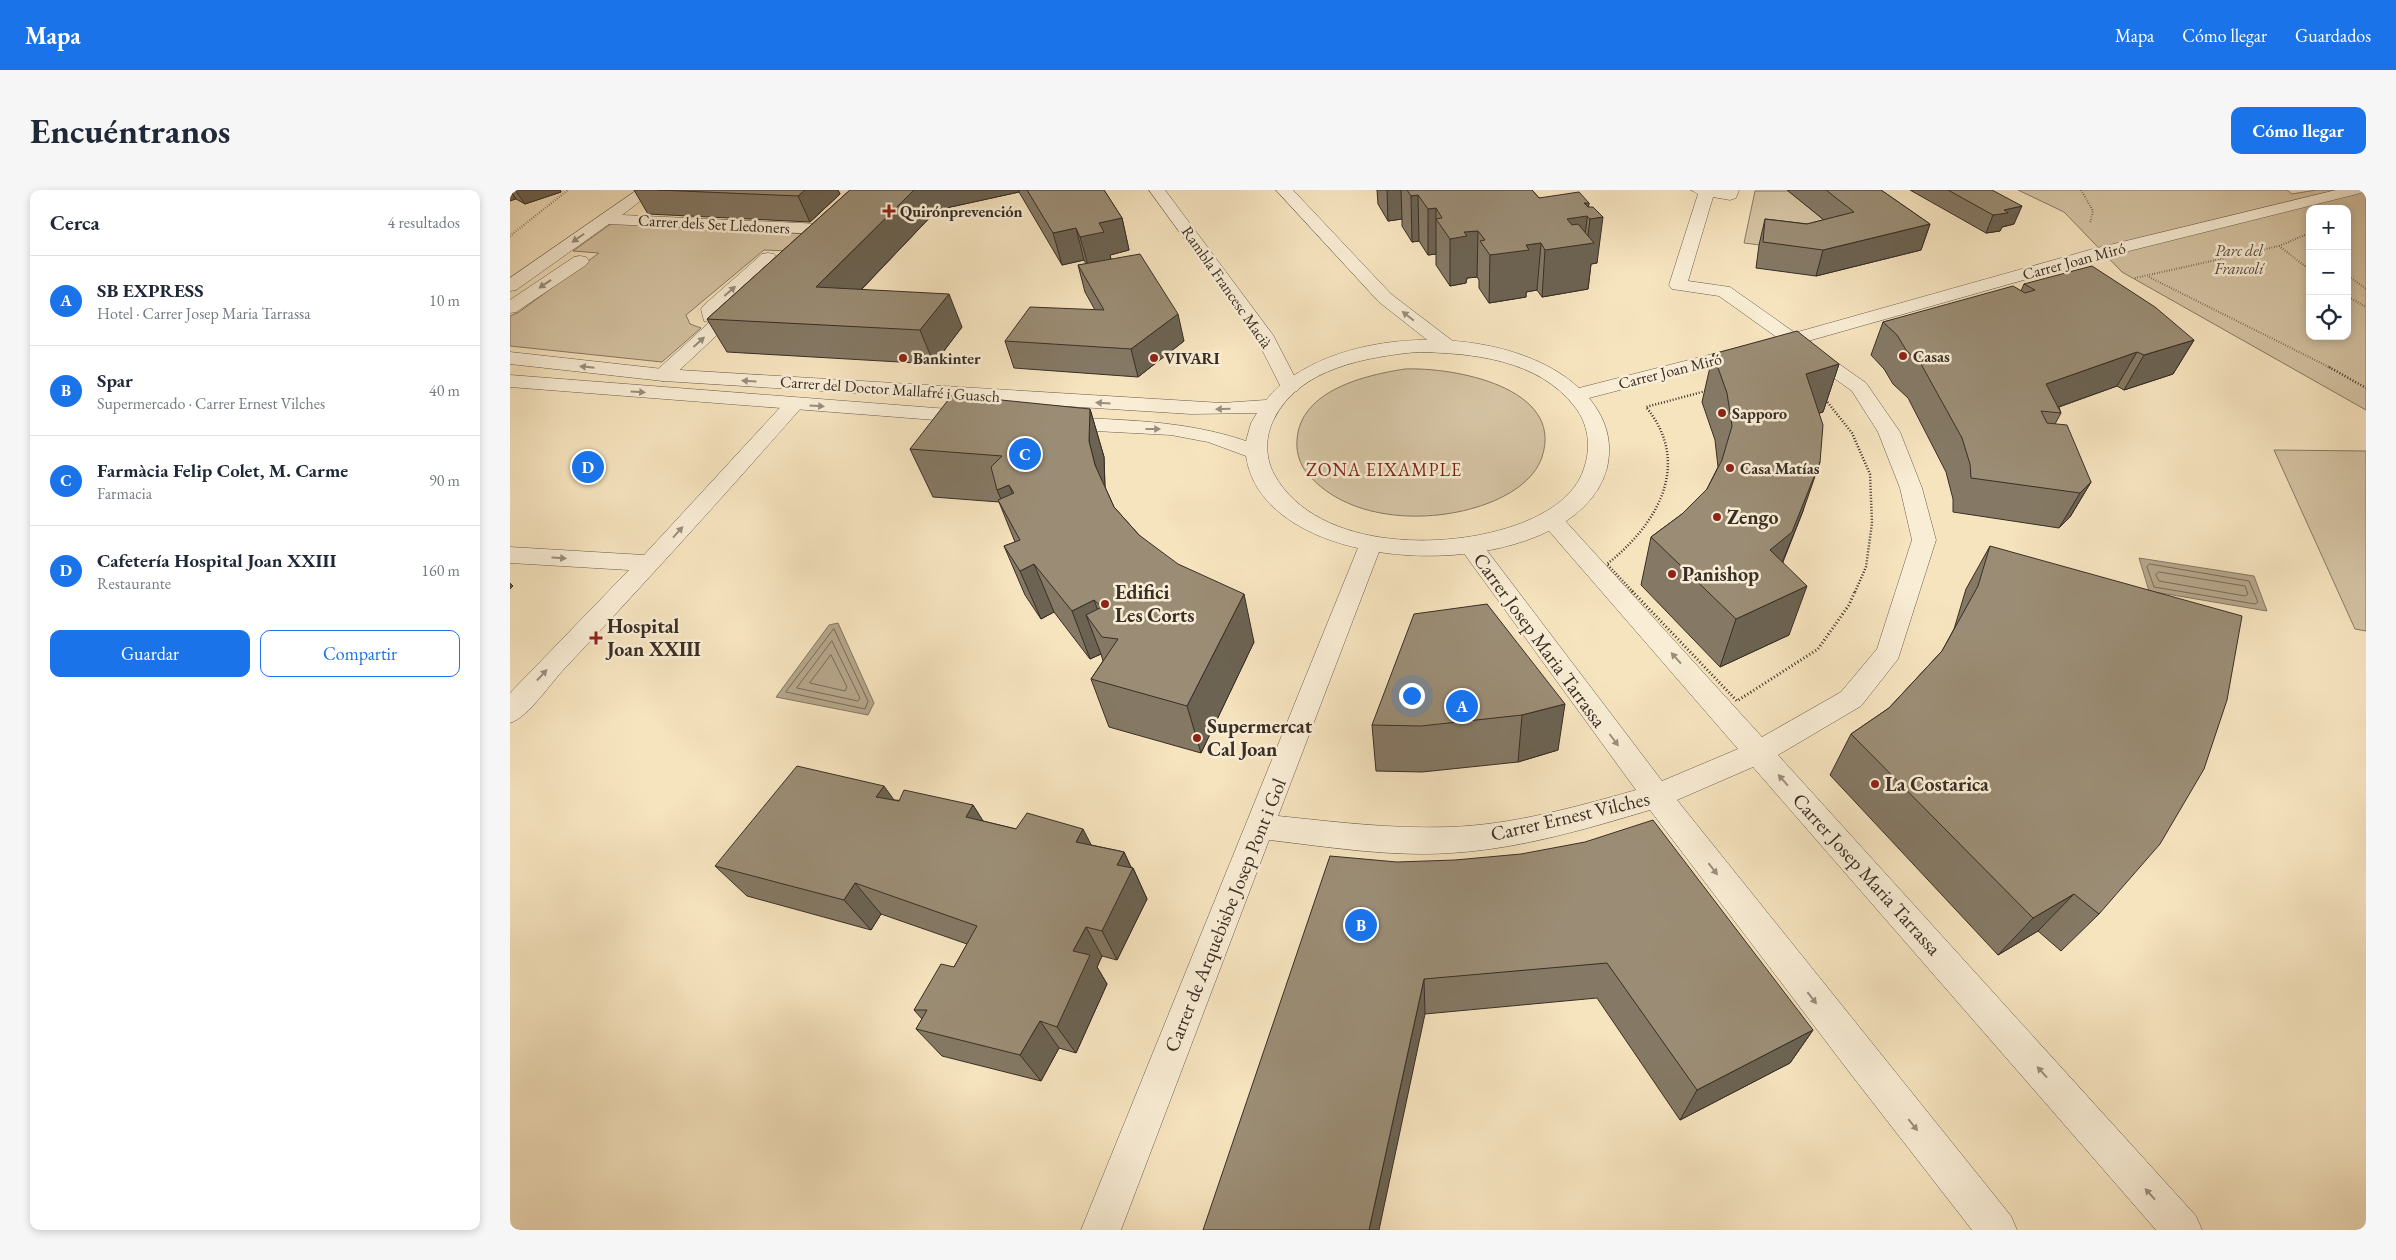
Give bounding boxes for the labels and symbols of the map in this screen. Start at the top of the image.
place label: Quirónprevención [900,201,1023,222]
marker: Quirónprevención [882,204,896,218]
street label: Carrer dels Set Lledoners [637,210,791,238]
street label: Rambla Francesc Macià [1177,222,1277,353]
one-way arrow [571,233,585,243]
street label: Carrer Joan Miró [2020,237,2128,285]
park label: Parc del Francolí [2213,240,2265,279]
one-way arrow [538,279,552,289]
one-way arrow [724,285,736,297]
one-way arrow [1402,311,1415,322]
one-way arrow [693,336,705,348]
place label: Casas [1913,346,1950,367]
place label: Bankinter [913,348,981,369]
place label: VIVARI [1164,348,1220,369]
street label: Carrer Joan Miró [1616,348,1724,394]
marker: Casas [1897,350,1909,362]
marker: Bankinter [897,352,909,364]
marker: VIVARI [1148,352,1160,364]
one-way arrow [579,363,595,371]
street label: Carrer del Doctor Mallafré i Guasch [779,371,1001,407]
one-way arrow [741,376,757,384]
one-way arrow [630,388,646,396]
one-way arrow [1095,398,1111,406]
one-way arrow [810,402,826,410]
place label: Sapporo [1732,403,1787,424]
one-way arrow [1215,405,1231,413]
marker: Sapporo [1716,407,1728,419]
one-way arrow [1145,425,1161,433]
pin: C [1009,435,1041,473]
pin: D [572,448,604,486]
district label: ZONA EIXAMPLE [1306,458,1462,481]
place label: Casa Matías [1740,458,1820,479]
marker: Casa Matías [1724,462,1736,474]
place label: Zengo [1727,504,1778,530]
marker: Zengo [1711,511,1723,523]
one-way arrow [672,526,684,538]
street label: Carrer Josep Maria Tarrassa [1468,547,1612,733]
one-way arrow [551,555,567,563]
place label: Panishop [1682,561,1759,587]
marker: Panishop [1666,568,1678,580]
place label: Edifici Les Corts [1115,579,1195,628]
marker: Edifici Les Corts [1099,598,1111,610]
place label: Hospital Joan XXIII [605,613,701,662]
marker: Hospital Joan XXIII [589,631,603,645]
one-way arrow [1670,652,1681,665]
one-way arrow [536,669,548,681]
your location [1399,683,1425,709]
pin: A [1446,687,1478,725]
place label: Supermercat Cal Joan [1207,713,1313,762]
marker: Supermercat Cal Joan [1191,732,1203,744]
one-way arrow [1608,733,1619,746]
place label: La Costarica [1885,771,1989,797]
street label: Carrer de Arquebisbe Josep Pont i Gol [1158,774,1292,1056]
one-way arrow [1778,774,1789,787]
marker: La Costarica [1869,778,1881,790]
street label: Carrer Ernest Vilches [1488,785,1652,847]
street label: Carrer Josep Maria Tarrassa [1787,787,1947,961]
one-way arrow [1707,862,1718,875]
pin: B [1345,906,1377,944]
one-way arrow [1807,991,1817,1005]
one-way arrow [2036,1066,2048,1078]
one-way arrow [1908,1118,1919,1131]
one-way arrow [2144,1187,2155,1200]

